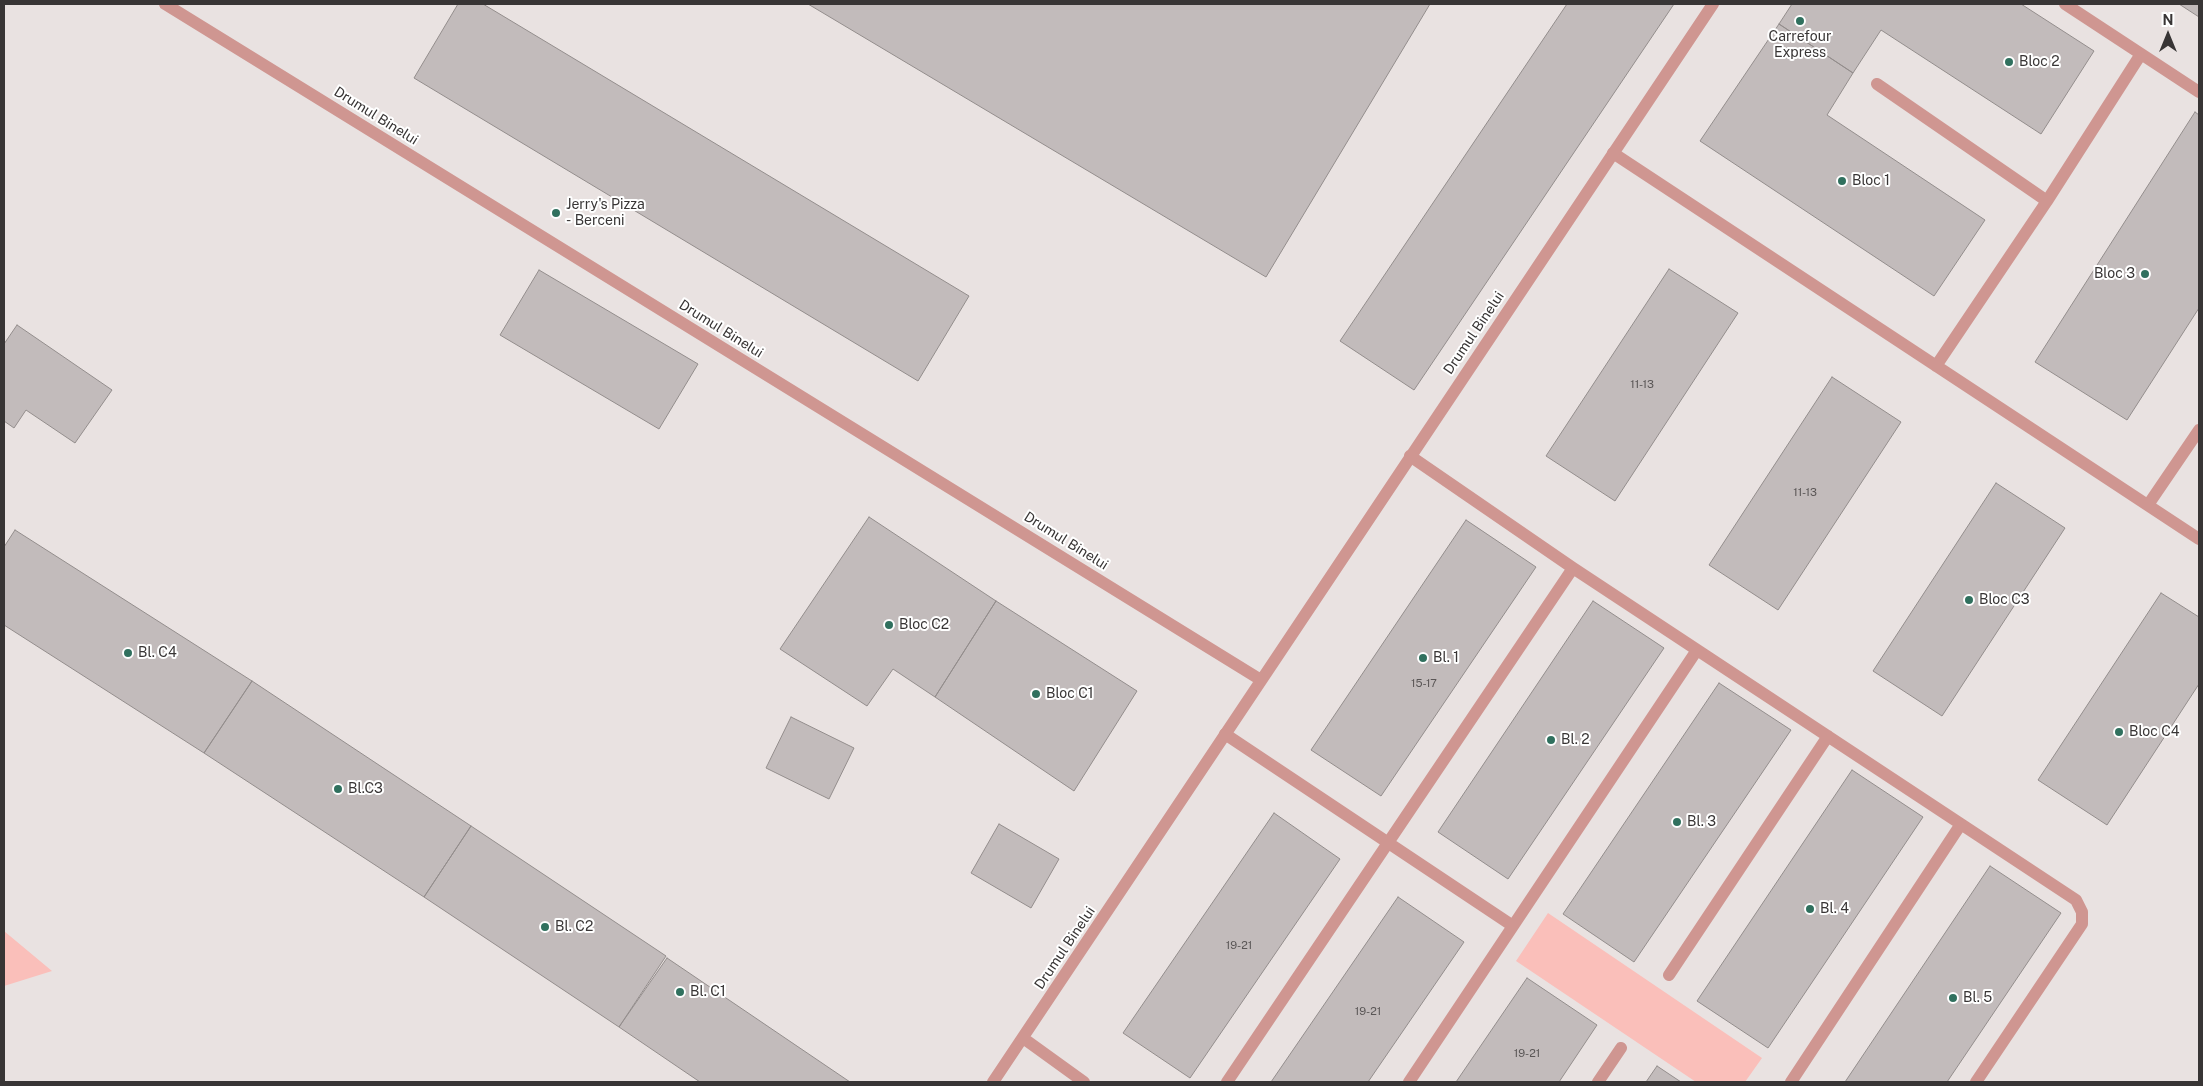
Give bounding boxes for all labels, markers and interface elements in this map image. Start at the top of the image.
north arrow [2143,10,2193,60]
text: N [2163,12,2173,28]
marker: Carrefour Express [1794,15,1806,27]
place label: Carrefour Express [1769,29,1831,62]
place label: Bloc 2 [2019,54,2060,70]
marker: Bloc 2 [2003,56,2015,68]
street label: Drumul Binelui [331,83,421,149]
place label: Bloc 1 [1852,173,1890,189]
marker: Bloc 1 [1836,175,1848,187]
place label: Jerry's Pizza - Berceni [566,197,645,230]
marker: Jerry's Pizza - Berceni [550,207,562,219]
place label: Bloc 3 [2094,266,2135,282]
marker: Bloc 3 [2139,268,2151,280]
street label: Drumul Binelui [1440,288,1508,378]
street label: Drumul Binelui [676,296,766,362]
house number: 11-13 [1630,378,1654,392]
house number: 11-13 [1793,486,1817,500]
street label: Drumul Binelui [1021,508,1111,574]
place label: Bloc C3 [1979,592,2030,608]
marker: Bloc C3 [1963,594,1975,606]
place label: Bloc C2 [899,617,949,633]
marker: Bloc C2 [883,619,895,631]
place label: Bl. C4 [138,645,177,661]
marker: Bl. C4 [122,647,134,659]
place label: Bl. 1 [1433,650,1459,666]
marker: Bl. 1 [1417,652,1429,664]
house number: 15-17 [1411,677,1437,691]
place label: Bloc C1 [1046,686,1094,702]
marker: Bloc C1 [1030,688,1042,700]
place label: Bloc C4 [2129,724,2180,740]
marker: Bloc C4 [2113,726,2125,738]
place label: Bl. 2 [1561,732,1590,748]
marker: Bl. 2 [1545,734,1557,746]
place label: Bl.C3 [348,781,383,797]
marker: Bl.C3 [332,783,344,795]
place label: Bl. 3 [1687,814,1716,830]
marker: Bl. 3 [1671,816,1683,828]
place label: Bl. 4 [1820,901,1849,917]
street label: Drumul Binelui [1031,903,1099,993]
marker: Bl. 4 [1804,903,1816,915]
place label: Bl. C2 [555,919,593,935]
marker: Bl. C2 [539,921,551,933]
house number: 19-21 [1226,939,1252,953]
place label: Bl. C1 [690,984,726,1000]
marker: Bl. C1 [674,986,686,998]
place label: Bl. 5 [1963,990,1992,1006]
marker: Bl. 5 [1947,992,1959,1004]
house number: 19-21 [1355,1005,1381,1019]
house number: 19-21 [1514,1047,1540,1061]

